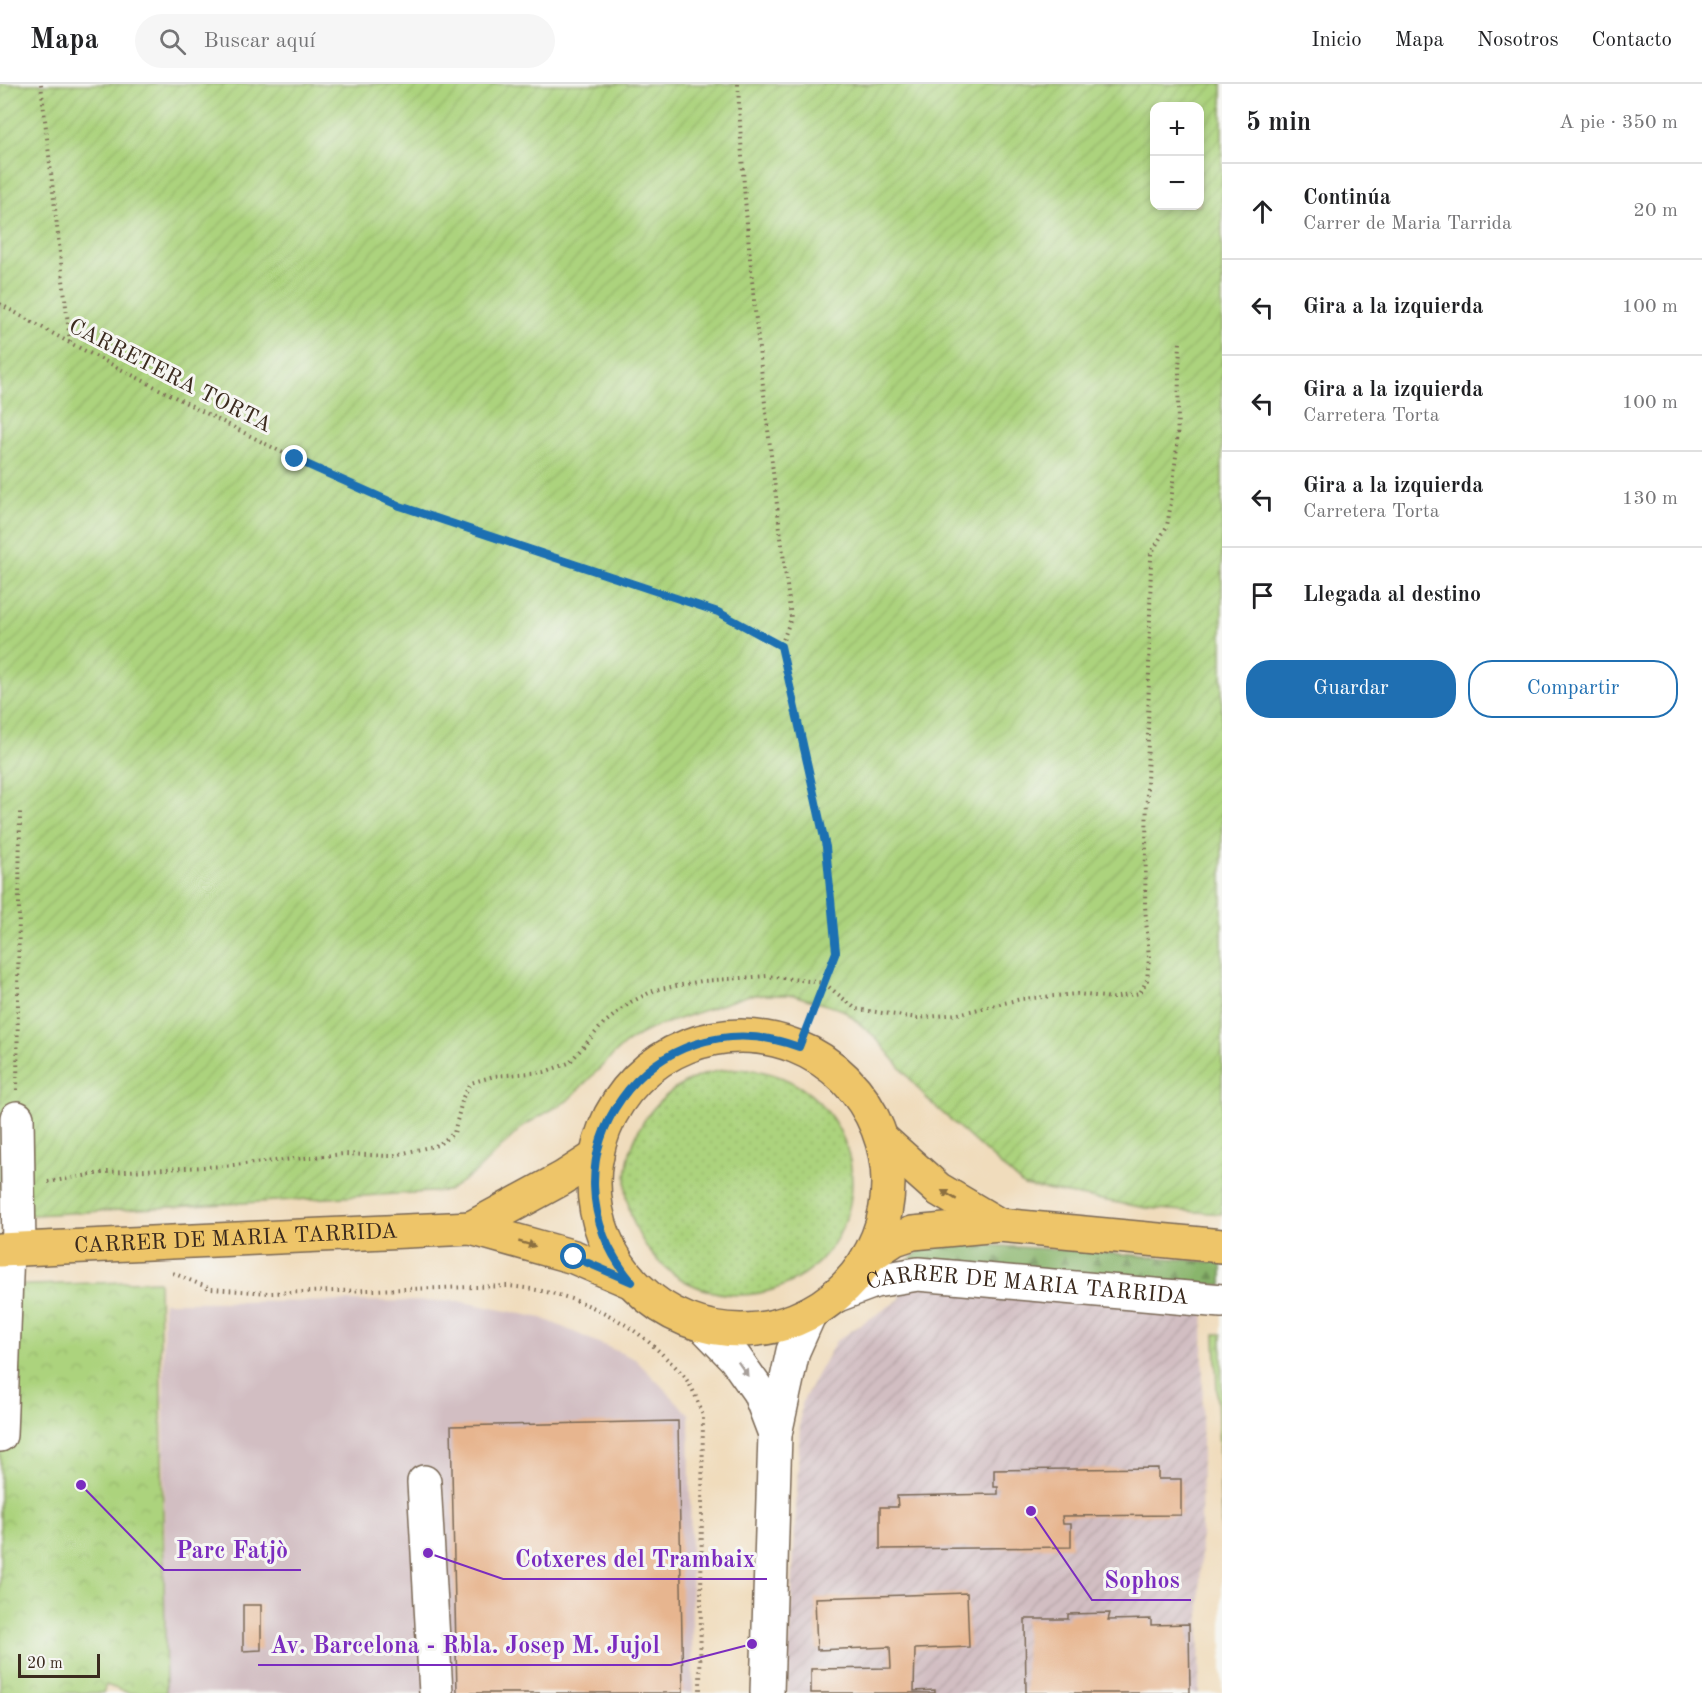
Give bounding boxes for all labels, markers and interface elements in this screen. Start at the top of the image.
search box [135,14,555,68]
icon: search [156,25,189,58]
text: Mapa [30,27,99,55]
text: Buscar aquí [204,30,315,52]
text: Inicio [1311,30,1362,51]
text: Mapa [1395,30,1444,51]
text: Nosotros [1477,30,1559,51]
text: Contacto [1592,30,1672,51]
map controls [1150,102,1204,210]
button: + [1150,102,1204,156]
text: 5 min [1246,110,1311,136]
text: A pie · 350 m [1559,113,1678,133]
button: − [1150,156,1204,210]
text: Continúa [1303,187,1391,209]
icon: ahead [1246,195,1279,228]
text: 20 m [1633,201,1678,221]
text: Carrer de Maria Tarrida [1303,214,1512,234]
icon: left [1246,291,1279,324]
text: Gira a la izquierda [1303,296,1483,318]
text: 100 m [1622,297,1678,317]
street label: CARRETERA TORTA [65,315,275,437]
text: Gira a la izquierda [1303,379,1483,401]
icon: left [1246,387,1279,420]
text: 100 m [1622,393,1678,413]
text: Carretera Torta [1303,406,1440,426]
route end [281,445,307,471]
text: Gira a la izquierda [1303,475,1483,497]
icon: left [1246,483,1279,516]
text: 130 m [1622,489,1678,509]
text: Carretera Torta [1303,502,1440,522]
icon: arrive [1246,579,1279,612]
text: Llegada al destino [1303,584,1481,606]
button: Guardar [1246,660,1456,718]
button: Compartir [1468,660,1678,718]
one-way arrow [941,1190,957,1201]
street label: CARRER DE MARIA TARRIDA [73,1220,398,1258]
one-way arrow [518,1240,536,1249]
route start [560,1243,586,1269]
street label: CARRER DE MARIA TARRIDA [863,1263,1190,1309]
one-way arrow [737,1361,748,1377]
callout: Parc Fatjò [164,1528,301,1570]
callout: Cotxeres del Trambaix [503,1537,767,1579]
text: Parc Fatjò [176,1540,288,1564]
text: Cotxeres del Trambaix [515,1549,755,1573]
callout: Sophos [1092,1558,1191,1600]
text: Sophos [1104,1570,1180,1594]
callout: Av. Barcelona - Rbla. Josep M. Jujol [258,1623,671,1665]
text: Av. Barcelona - Rbla. Josep M. Jujol [270,1635,660,1659]
scale bar [18,1651,100,1678]
text: 20 m [27,1656,63,1672]

